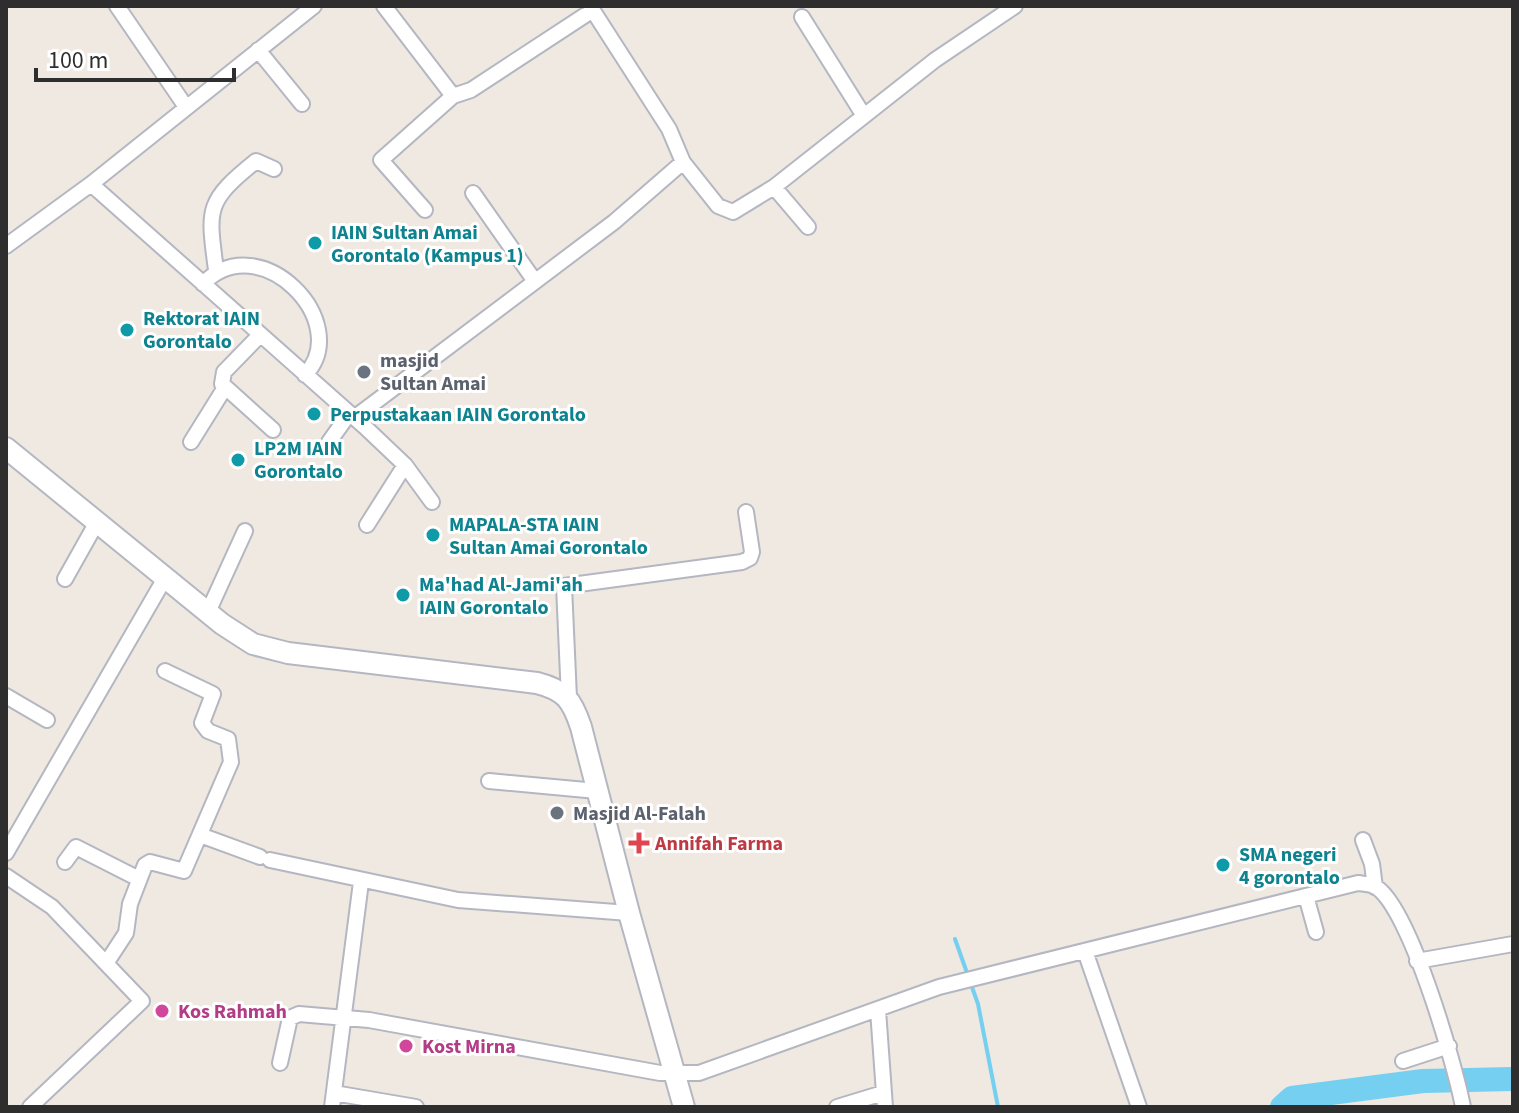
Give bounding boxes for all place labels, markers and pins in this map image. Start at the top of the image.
place label: IAIN Sultan Amai Gorontalo (Kampus 1) [331,219,524,270]
marker: IAIN Sultan Amai Gorontalo (Kampus 1) [306,234,324,252]
place label: Rektorat IAIN Gorontalo [143,305,260,356]
marker: Rektorat IAIN Gorontalo [118,321,136,339]
place label: masjid Sultan Amai [380,347,486,398]
marker: masjid Sultan Amai [355,363,373,381]
place label: Perpustakaan IAIN Gorontalo [330,401,586,429]
marker: Perpustakaan IAIN Gorontalo [305,405,323,423]
place label: LP2M IAIN Gorontalo [254,435,343,486]
marker: LP2M IAIN Gorontalo [229,451,247,469]
place label: MAPALA-STA IAIN Sultan Amai Gorontalo [449,511,648,562]
marker: MAPALA-STA IAIN Sultan Amai Gorontalo [424,526,442,544]
place label: Ma'had Al-Jami'ah IAIN Gorontalo [419,571,583,622]
marker: Ma'had Al-Jami'ah IAIN Gorontalo [394,586,412,604]
place label: Masjid Al-Falah [573,800,706,828]
marker: Masjid Al-Falah [548,804,566,822]
place label: Annifah Farma [654,830,783,858]
marker: Annifah Farma [630,834,648,852]
place label: SMA negeri 4 gorontalo [1239,841,1340,892]
marker: SMA negeri 4 gorontalo [1214,856,1232,874]
place label: Kos Rahmah [178,998,287,1026]
marker: Kos Rahmah [153,1002,171,1020]
place label: Kost Mirna [422,1033,516,1061]
marker: Kost Mirna [397,1037,415,1055]

